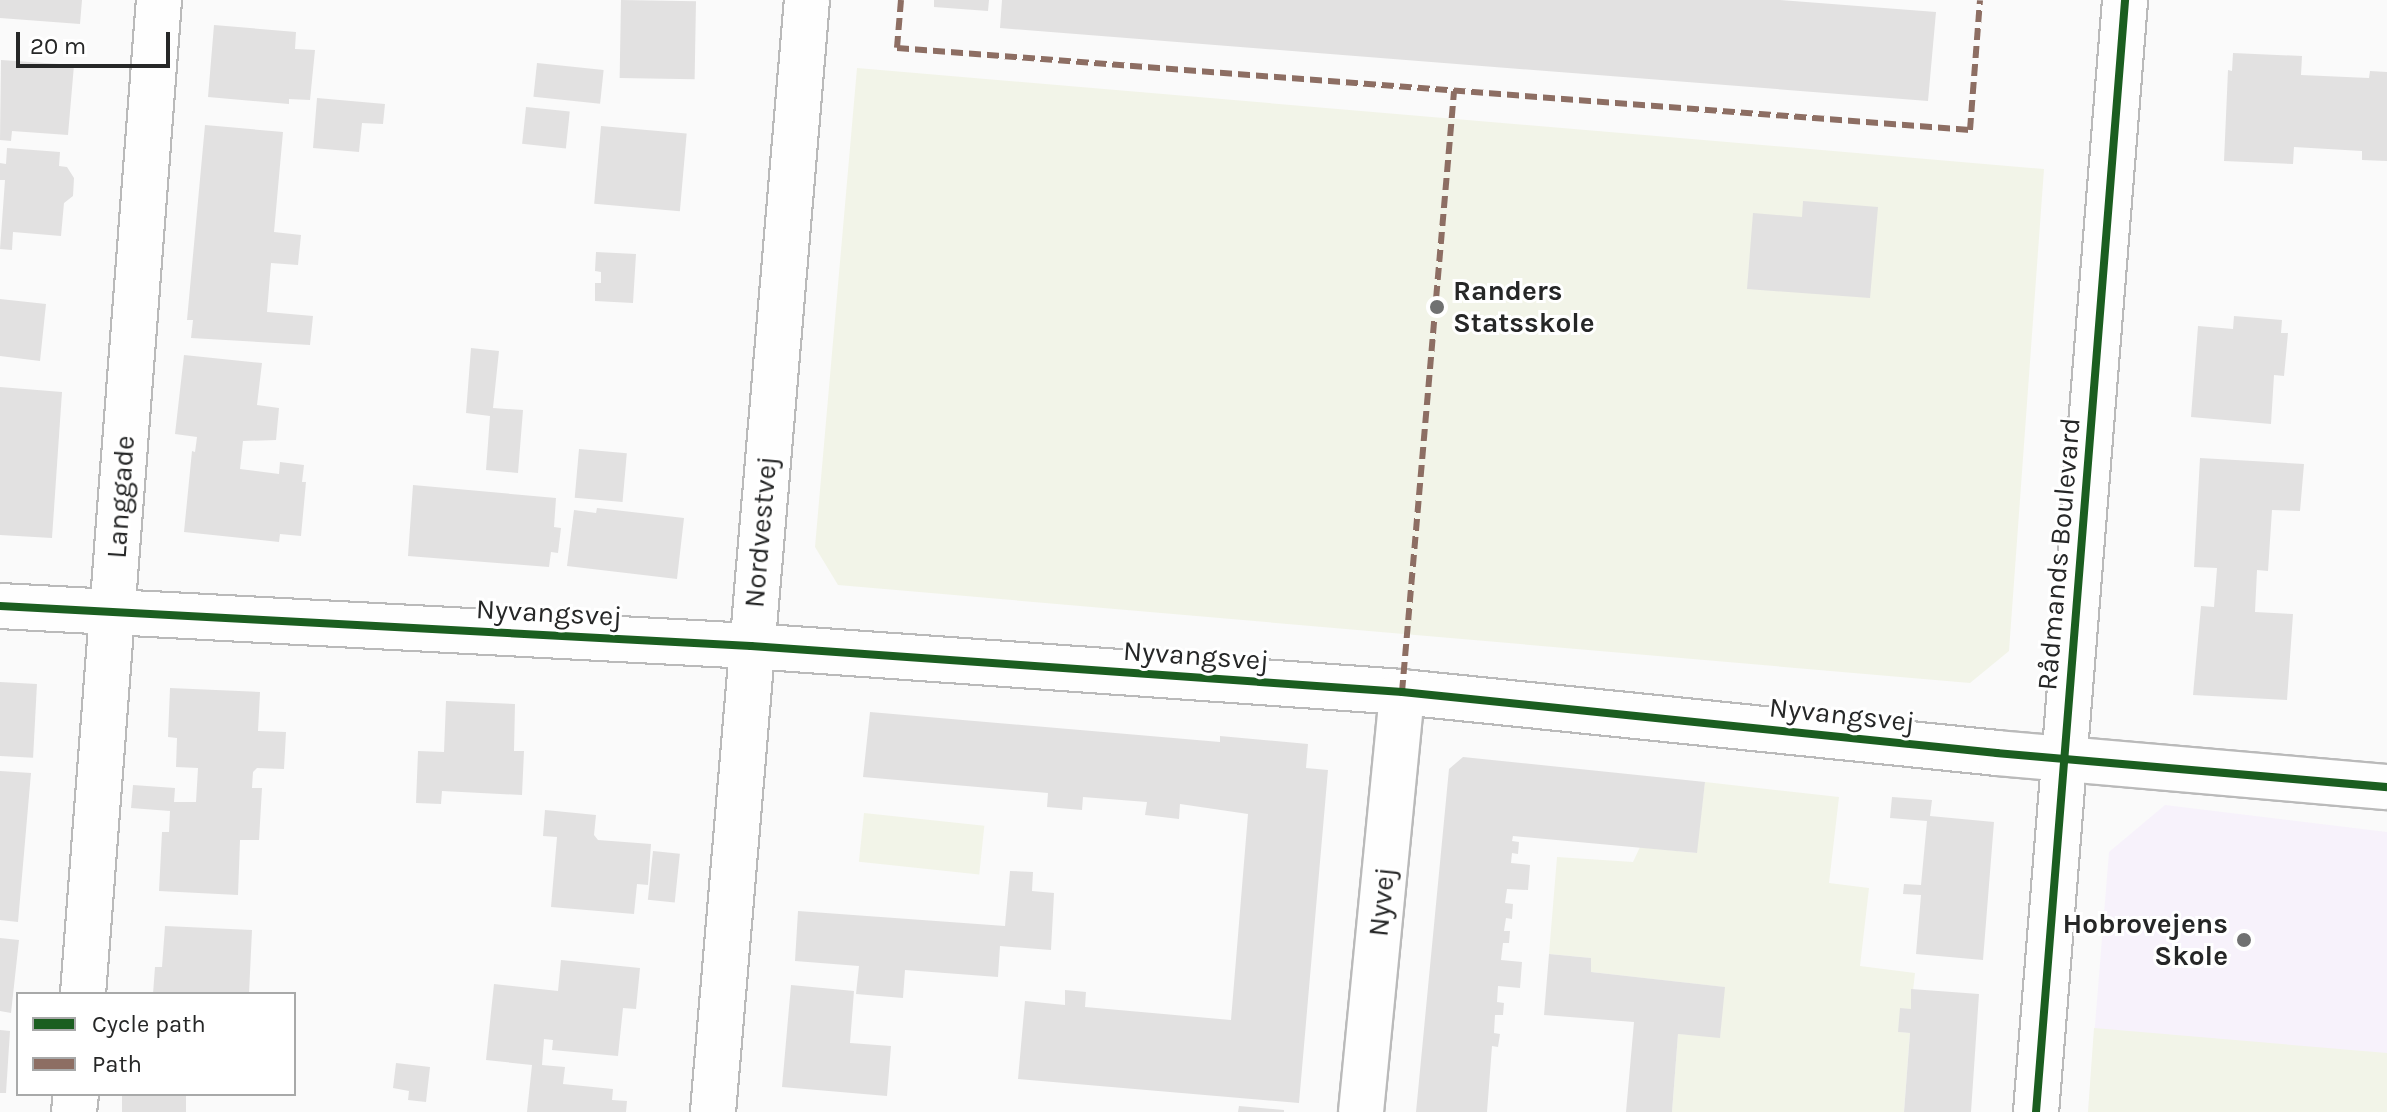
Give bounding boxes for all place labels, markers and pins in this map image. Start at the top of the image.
place label: Randers Statsskole [1453,274,1595,340]
marker: Randers Statsskole [1428,298,1446,316]
place label: Hobrovejens Skole [2063,907,2228,973]
marker: Hobrovejens Skole [2235,931,2253,949]

